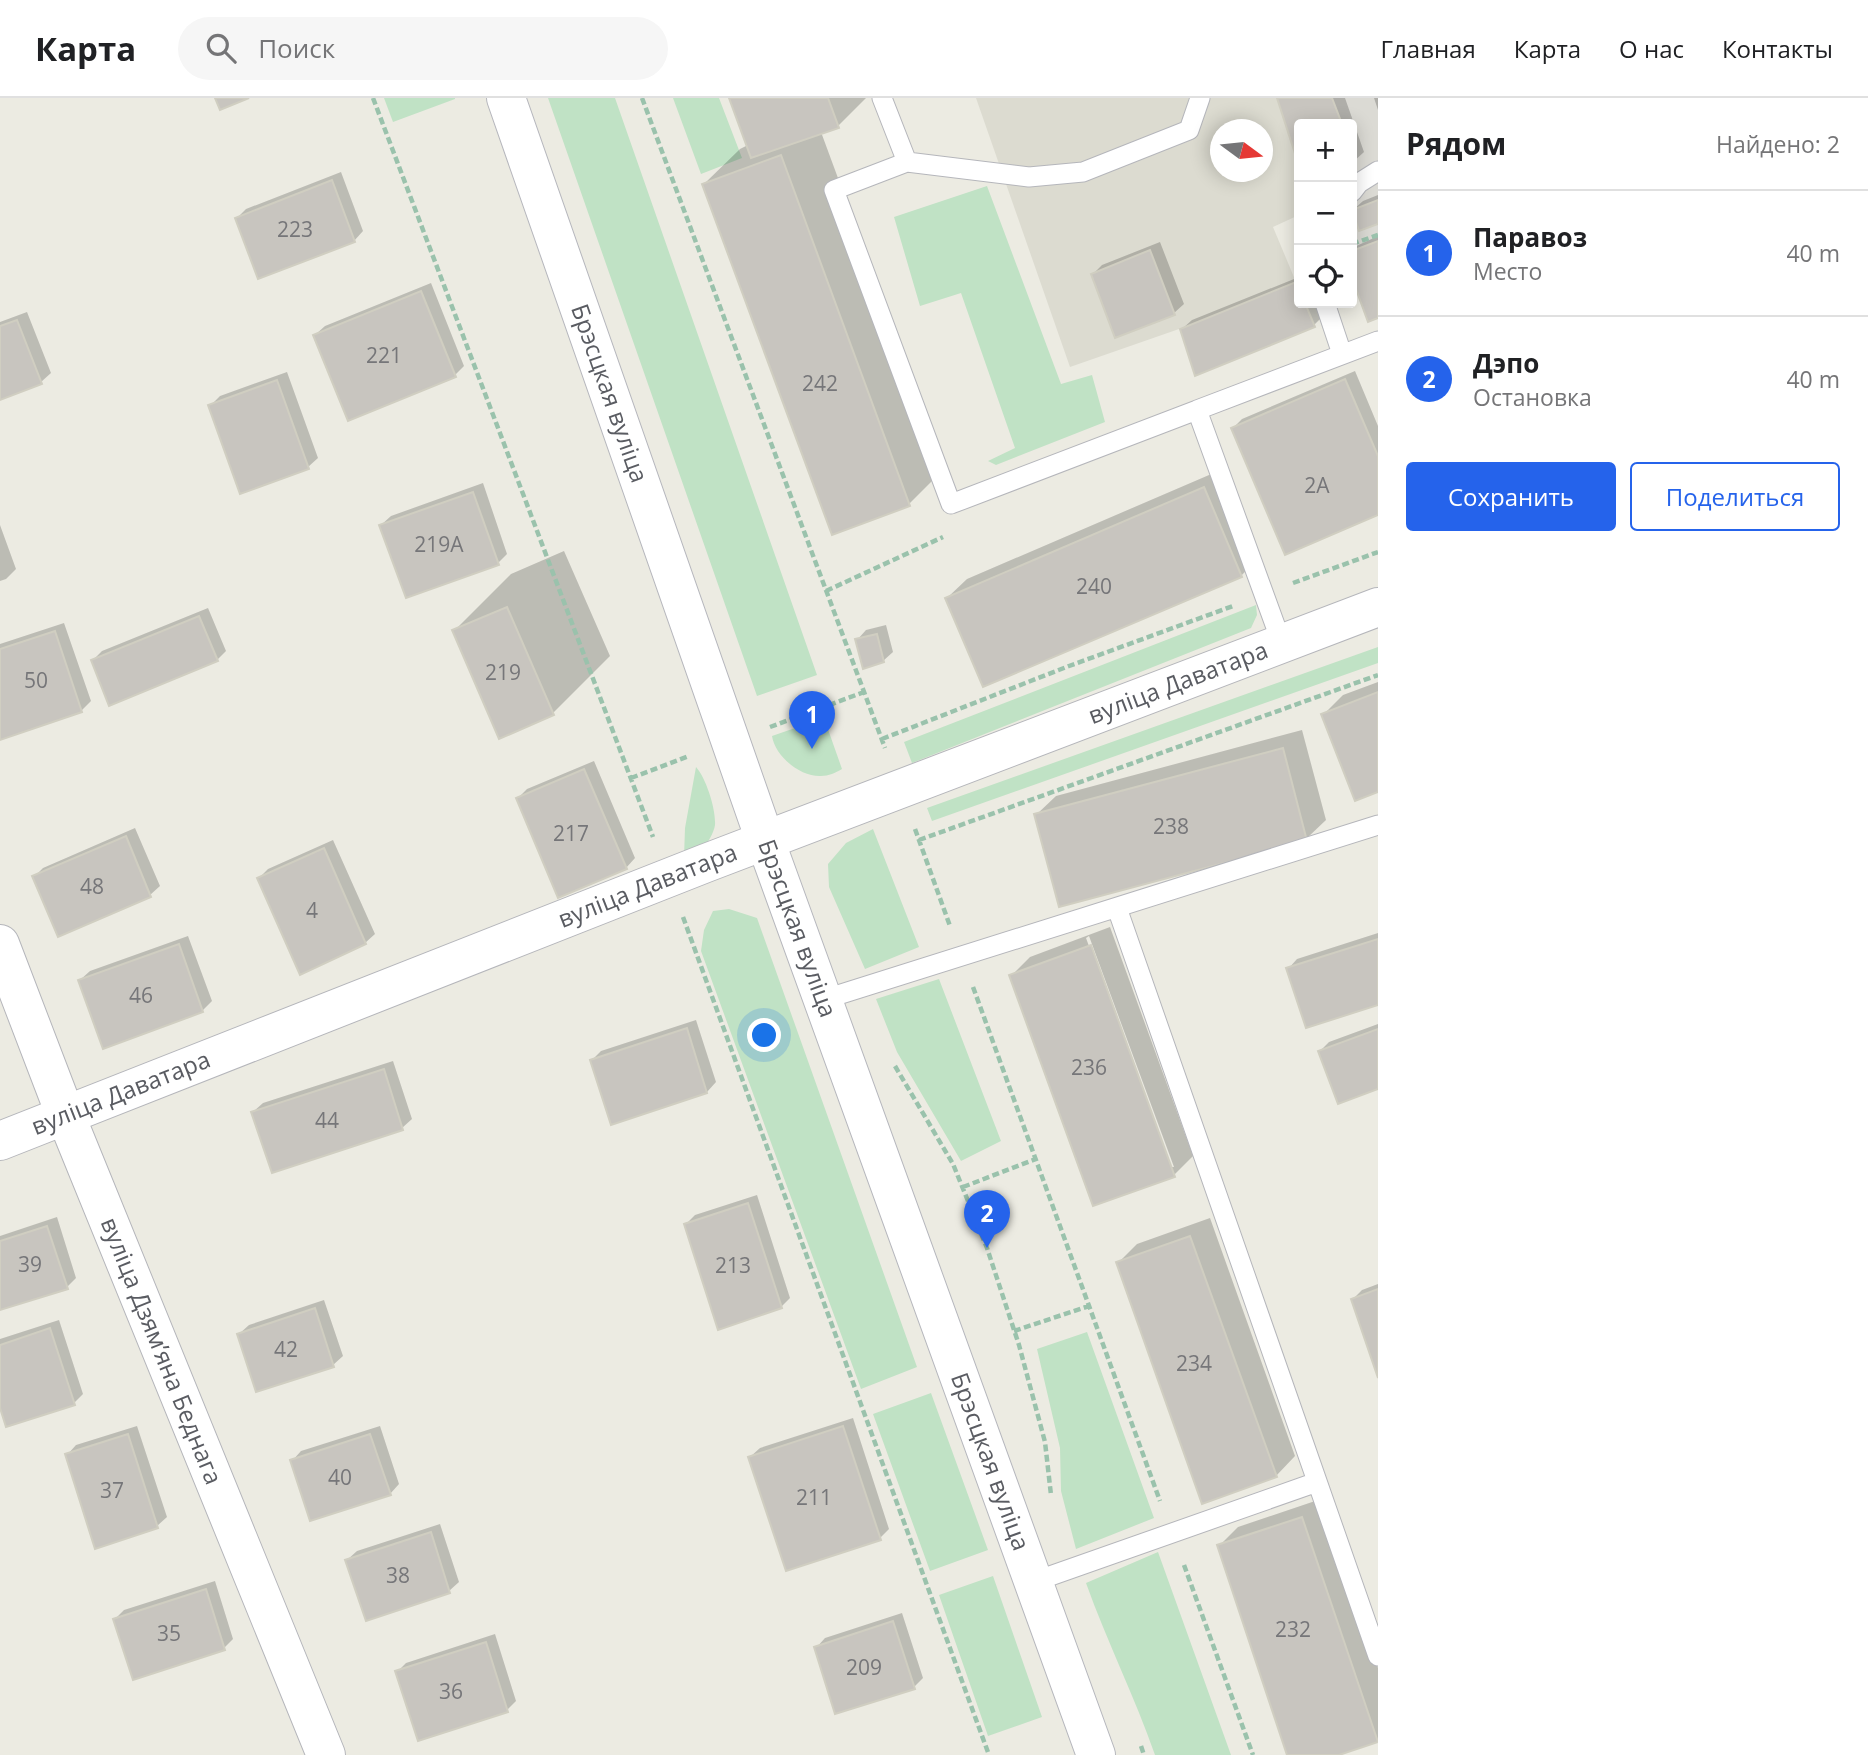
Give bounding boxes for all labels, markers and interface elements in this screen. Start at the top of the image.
search box [178,17,668,80]
text: Карта [35,26,136,71]
icon: search [202,29,240,67]
text: Поиск [258,30,335,66]
text: Главная [1381,32,1476,65]
text: Карта [1514,32,1581,65]
text: О нас [1619,32,1684,65]
text: Контакты [1722,32,1833,65]
north arrow [1210,119,1273,182]
map controls [1294,119,1357,308]
button: + [1294,119,1357,182]
text: Рядом [1406,123,1506,164]
text: Найдено: 2 [1716,128,1840,160]
button: − [1294,182,1357,245]
house number: 223 [277,215,313,243]
text: Паравоз [1473,219,1587,255]
text: 1 [1422,237,1436,269]
text: 40 m [1786,237,1840,269]
button: locate [1294,245,1357,308]
text: Место [1473,255,1542,287]
street label: Брэсцкая вуліца [564,299,657,487]
house number: 221 [366,341,402,369]
text: Дэпо [1473,345,1539,381]
text: 2 [1422,363,1436,395]
text: 40 m [1786,363,1840,395]
house number: 242 [802,369,838,397]
text: Остановка [1473,381,1592,413]
button: Сохранить [1406,462,1616,531]
button: Поделиться [1630,462,1840,531]
house number: 2А [1304,471,1330,499]
house number: 219А [414,530,464,558]
house number: 240 [1076,572,1112,600]
street label: вуліца Даватара [1083,633,1272,731]
house number: 219 [485,658,521,686]
house number: 50 [24,666,48,694]
pin: 1 [789,691,835,749]
house number: 238 [1153,812,1189,840]
house number: 217 [553,819,589,847]
street label: Брэсцкая вуліца [751,834,846,1022]
street label: вуліца Даватара [553,835,741,935]
house number: 48 [80,872,104,900]
house number: 4 [306,896,318,924]
house number: 46 [129,981,153,1009]
your location [747,1018,781,1052]
street label: вуліца Даватара [26,1042,215,1142]
house number: 236 [1071,1053,1107,1081]
house number: 44 [315,1106,339,1134]
pin: 2 [964,1190,1010,1248]
street label: вуліца Дзямʼяна Беднага [94,1212,231,1489]
house number: 39 [18,1250,42,1278]
house number: 213 [715,1251,751,1279]
house number: 42 [274,1335,298,1363]
house number: 234 [1176,1349,1212,1377]
street label: Брэсцкая вуліца [944,1368,1039,1555]
house number: 40 [328,1463,352,1491]
house number: 37 [100,1476,124,1504]
house number: 211 [796,1483,832,1511]
house number: 38 [386,1561,410,1589]
house number: 232 [1275,1615,1311,1643]
house number: 35 [157,1619,181,1647]
house number: 209 [846,1653,882,1681]
house number: 36 [439,1677,463,1705]

